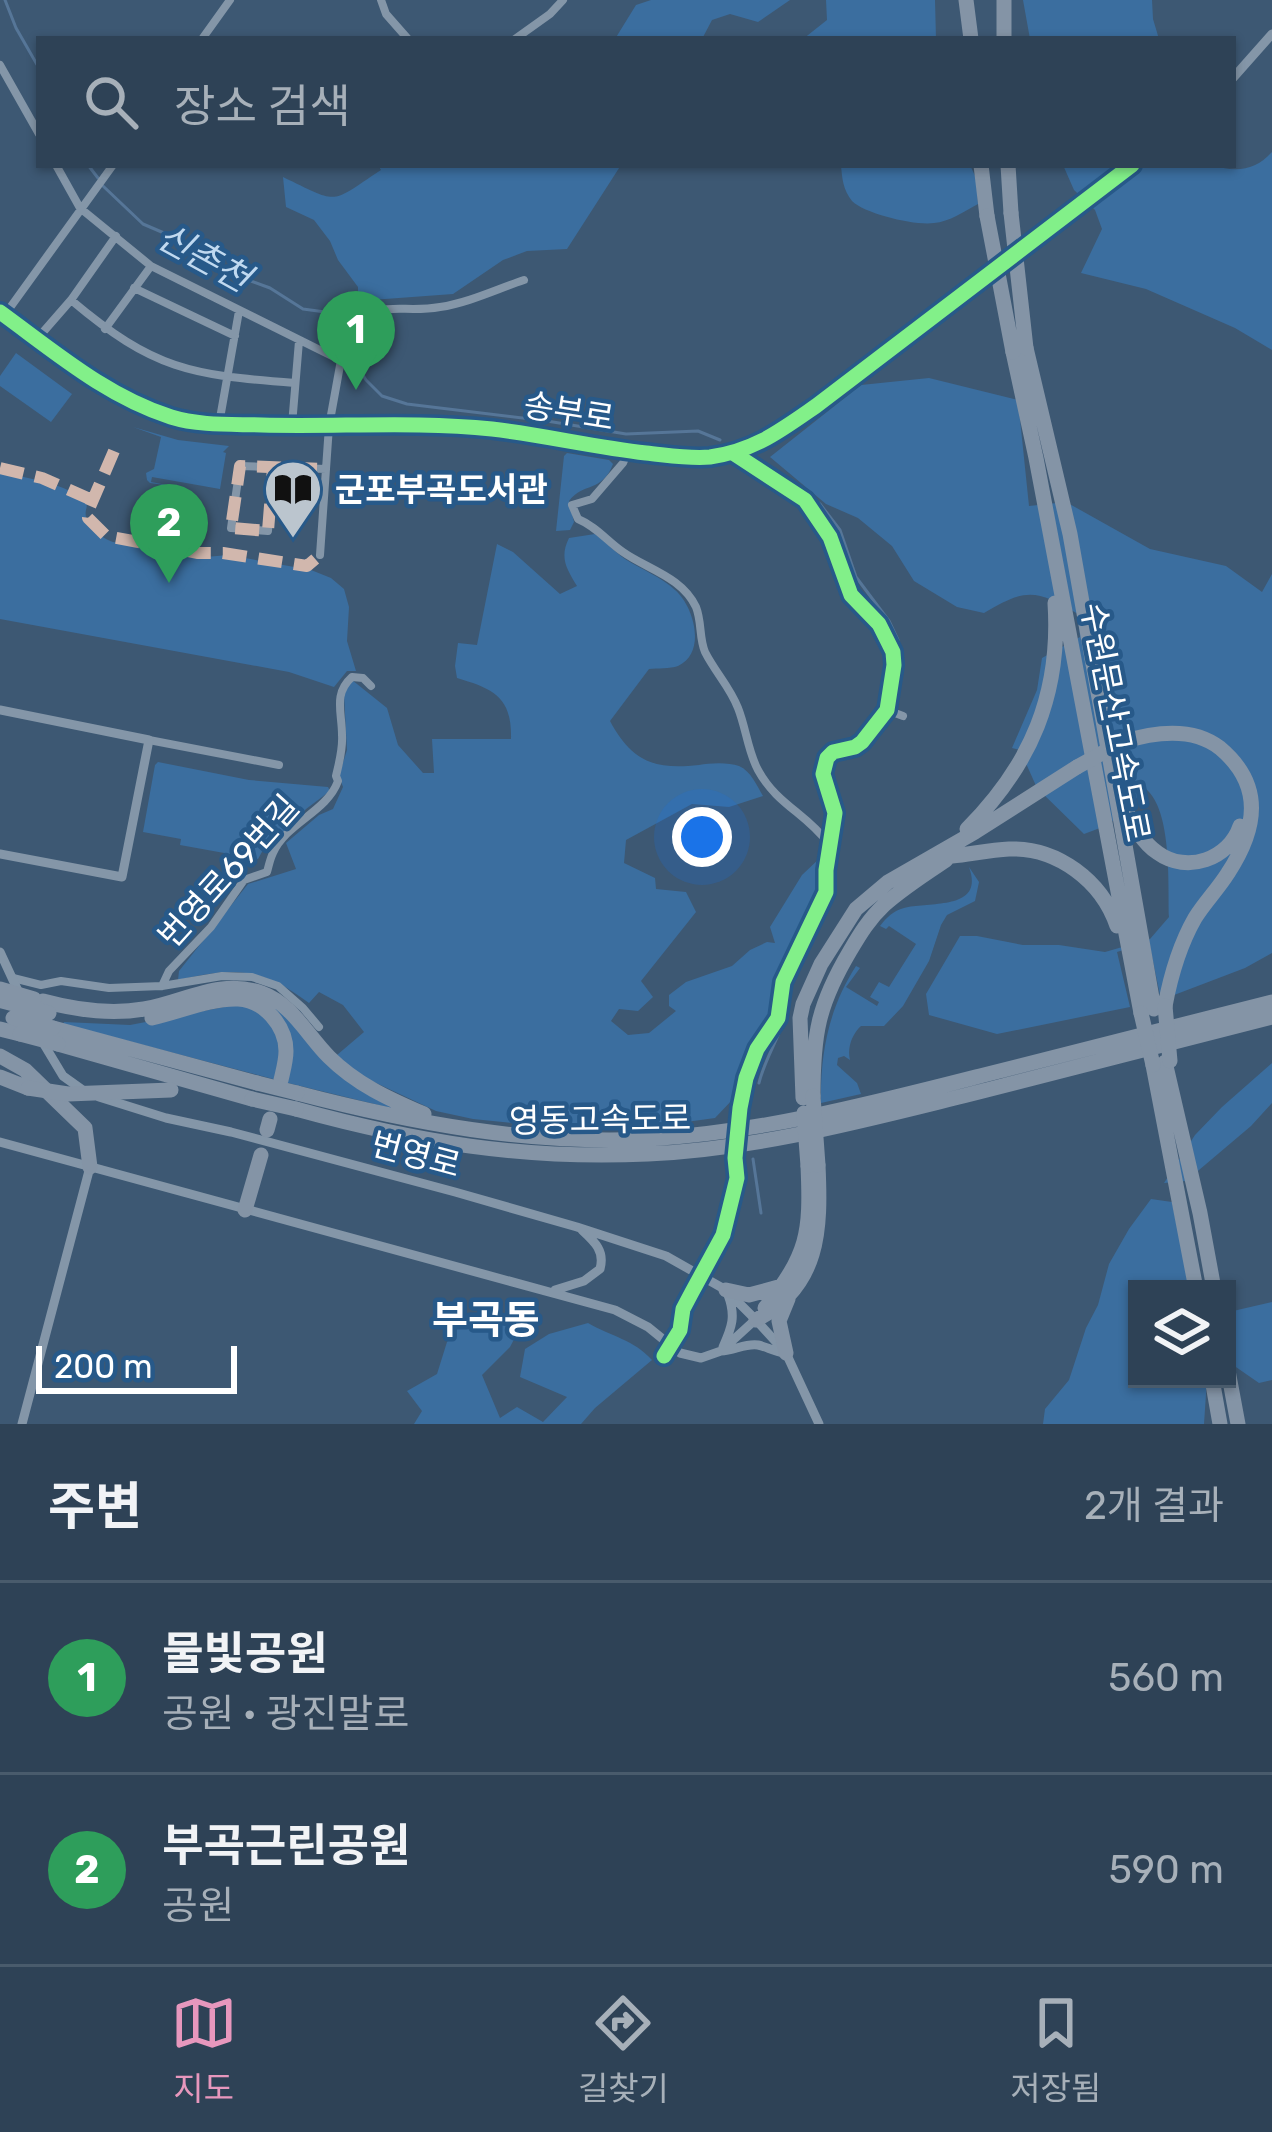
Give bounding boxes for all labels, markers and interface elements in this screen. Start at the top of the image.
search box [36,36,1236,168]
icon: search [78,69,144,135]
text: 장소 검색 [174,80,351,133]
water label: 신촌천 [150,215,261,302]
pin: 1 [317,291,395,390]
street label: 송부로 [521,385,617,438]
library icon: 군포부곡도서관 [262,458,324,540]
place label: 군포부곡도서관 [335,470,548,509]
pin: 2 [130,484,208,583]
street label: 수원문산고속도로 [1073,599,1158,845]
street label: 번영로69번길 [150,787,307,955]
your location [672,807,732,867]
street label: 영동고속도로 [509,1098,691,1141]
street label: 번영로 [367,1124,465,1185]
map controls [1128,1280,1236,1388]
button: layers [1128,1280,1236,1388]
district label: 부곡동 [432,1297,540,1343]
scale bar [36,1340,237,1393]
text: 200 m [54,1347,153,1386]
text: 주변 [48,1476,142,1537]
text: 2개 결과 [1084,1483,1224,1529]
text: 물빛공원 [162,1627,328,1680]
text: 1 [77,1655,97,1701]
text: 560 m [1108,1655,1224,1701]
text: 공원 · 광진말로 [162,1691,409,1737]
text: 부곡근린공원 [162,1819,410,1872]
text: 2 [74,1847,100,1893]
text: 590 m [1109,1847,1224,1893]
text: 공원 [162,1883,234,1929]
tab: 지도 [171,1990,237,2110]
tab: 길찾기 [578,1990,669,2110]
tab: 저장됨 [1010,1990,1101,2110]

